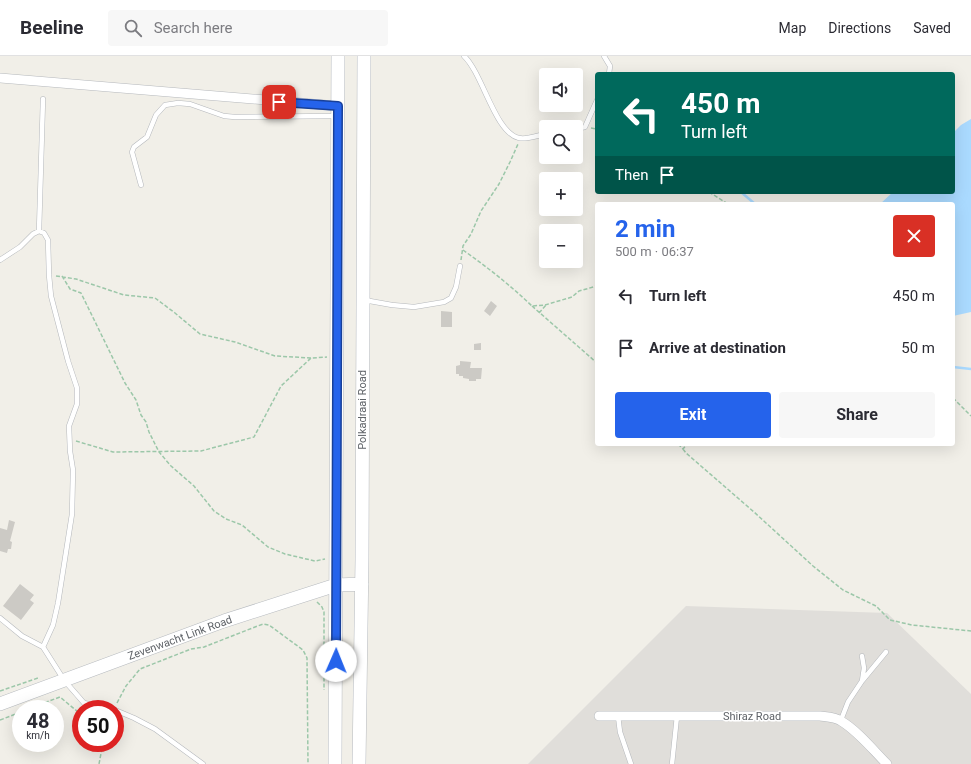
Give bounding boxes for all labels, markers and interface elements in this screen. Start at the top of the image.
search box [108,10,388,46]
text: Beeline [20,16,84,39]
icon: search [122,17,144,39]
text: Search here [154,19,233,37]
text: Map [779,20,806,36]
text: Directions [828,20,891,36]
text: Saved [913,20,951,36]
map controls [539,68,583,268]
button: sound [539,68,583,112]
pin [262,85,296,119]
text: 450 m [681,87,760,120]
icon: left [615,88,667,140]
icon: arrive [268,91,290,113]
button: search [539,120,583,164]
text: Turn left [681,121,747,142]
icon: arrive [656,164,678,186]
text: Then [615,166,648,184]
button: + [539,172,583,216]
text: 2 min [615,215,675,243]
button: close [893,215,935,257]
button: − [539,224,583,268]
text: 500 m · 06:37 [615,244,694,259]
icon: left [615,285,637,307]
text: Turn left [649,287,706,305]
text: 450 m [893,287,935,305]
icon: arrive [615,337,637,359]
text: Arrive at destination [649,339,786,357]
text: 50 m [901,339,935,357]
street label: Polkadraai Road [356,370,369,450]
button: Exit [615,392,771,438]
button: Share [779,392,935,438]
street label: Zevenwacht Link Road [126,613,234,663]
position arrow [315,640,357,682]
speed limit sign: 50 [72,700,124,752]
text: 48 [27,709,49,733]
street label: Shiraz Road [723,710,781,723]
text: km/h [26,730,50,741]

